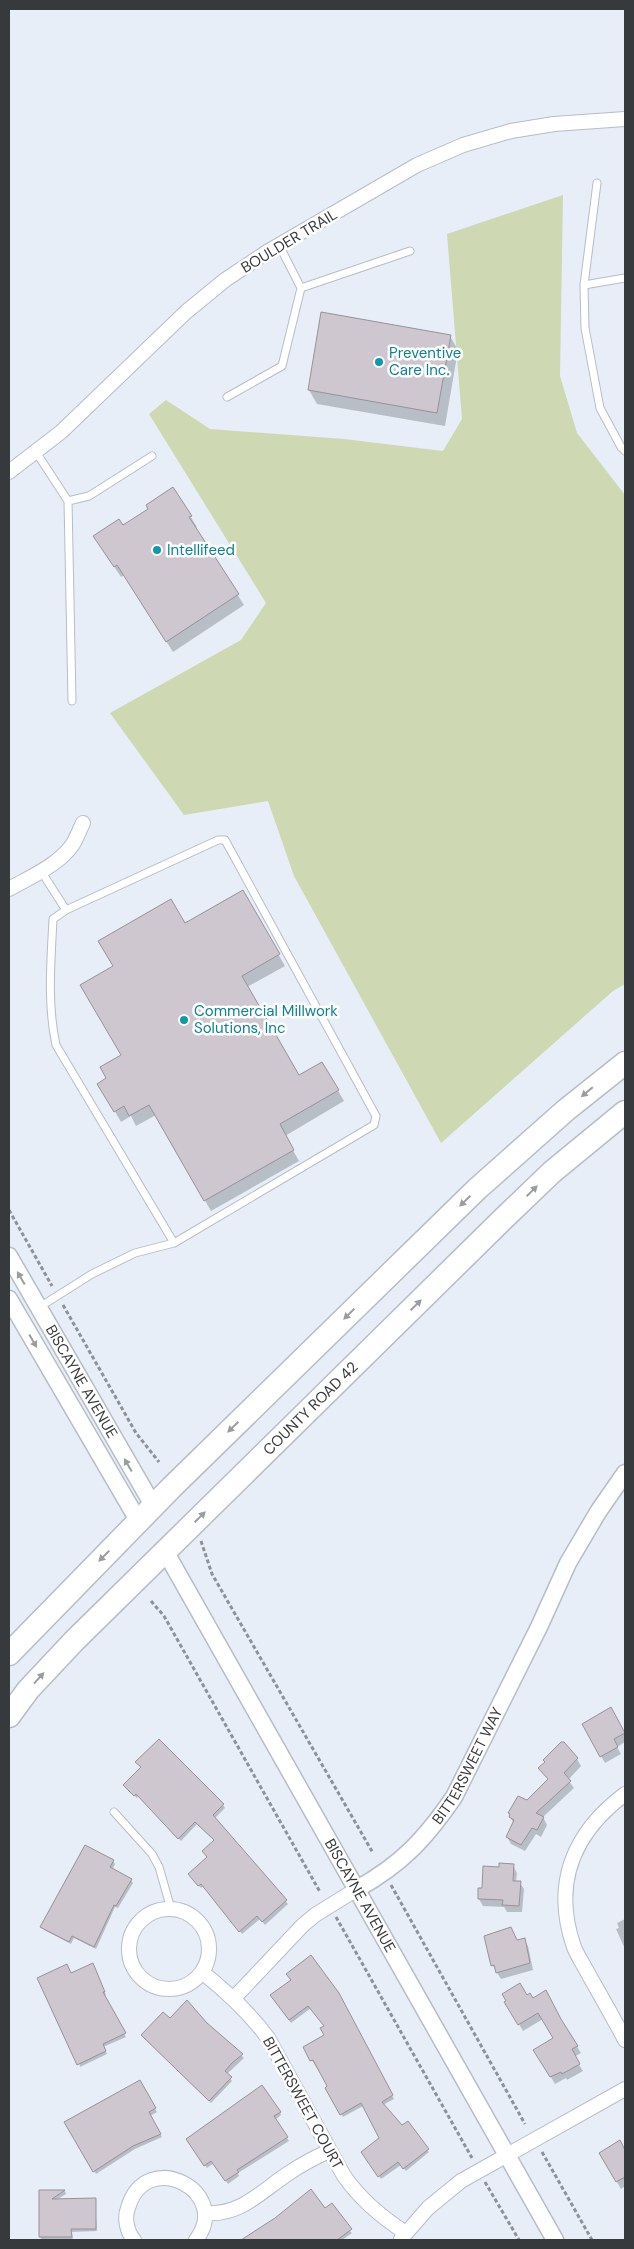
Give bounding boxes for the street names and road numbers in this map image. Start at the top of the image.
street label: BOULDER TRAIL [237,204,341,278]
street label: BISCAYNE AVENUE [41,1321,122,1442]
street label: COUNTY ROAD 42 [259,1357,362,1460]
street label: BITTERSWEET WAY [428,1704,507,1828]
street label: BISCAYNE AVENUE [320,1835,400,1956]
street label: BITTERSWEET COURT [258,2033,348,2173]

